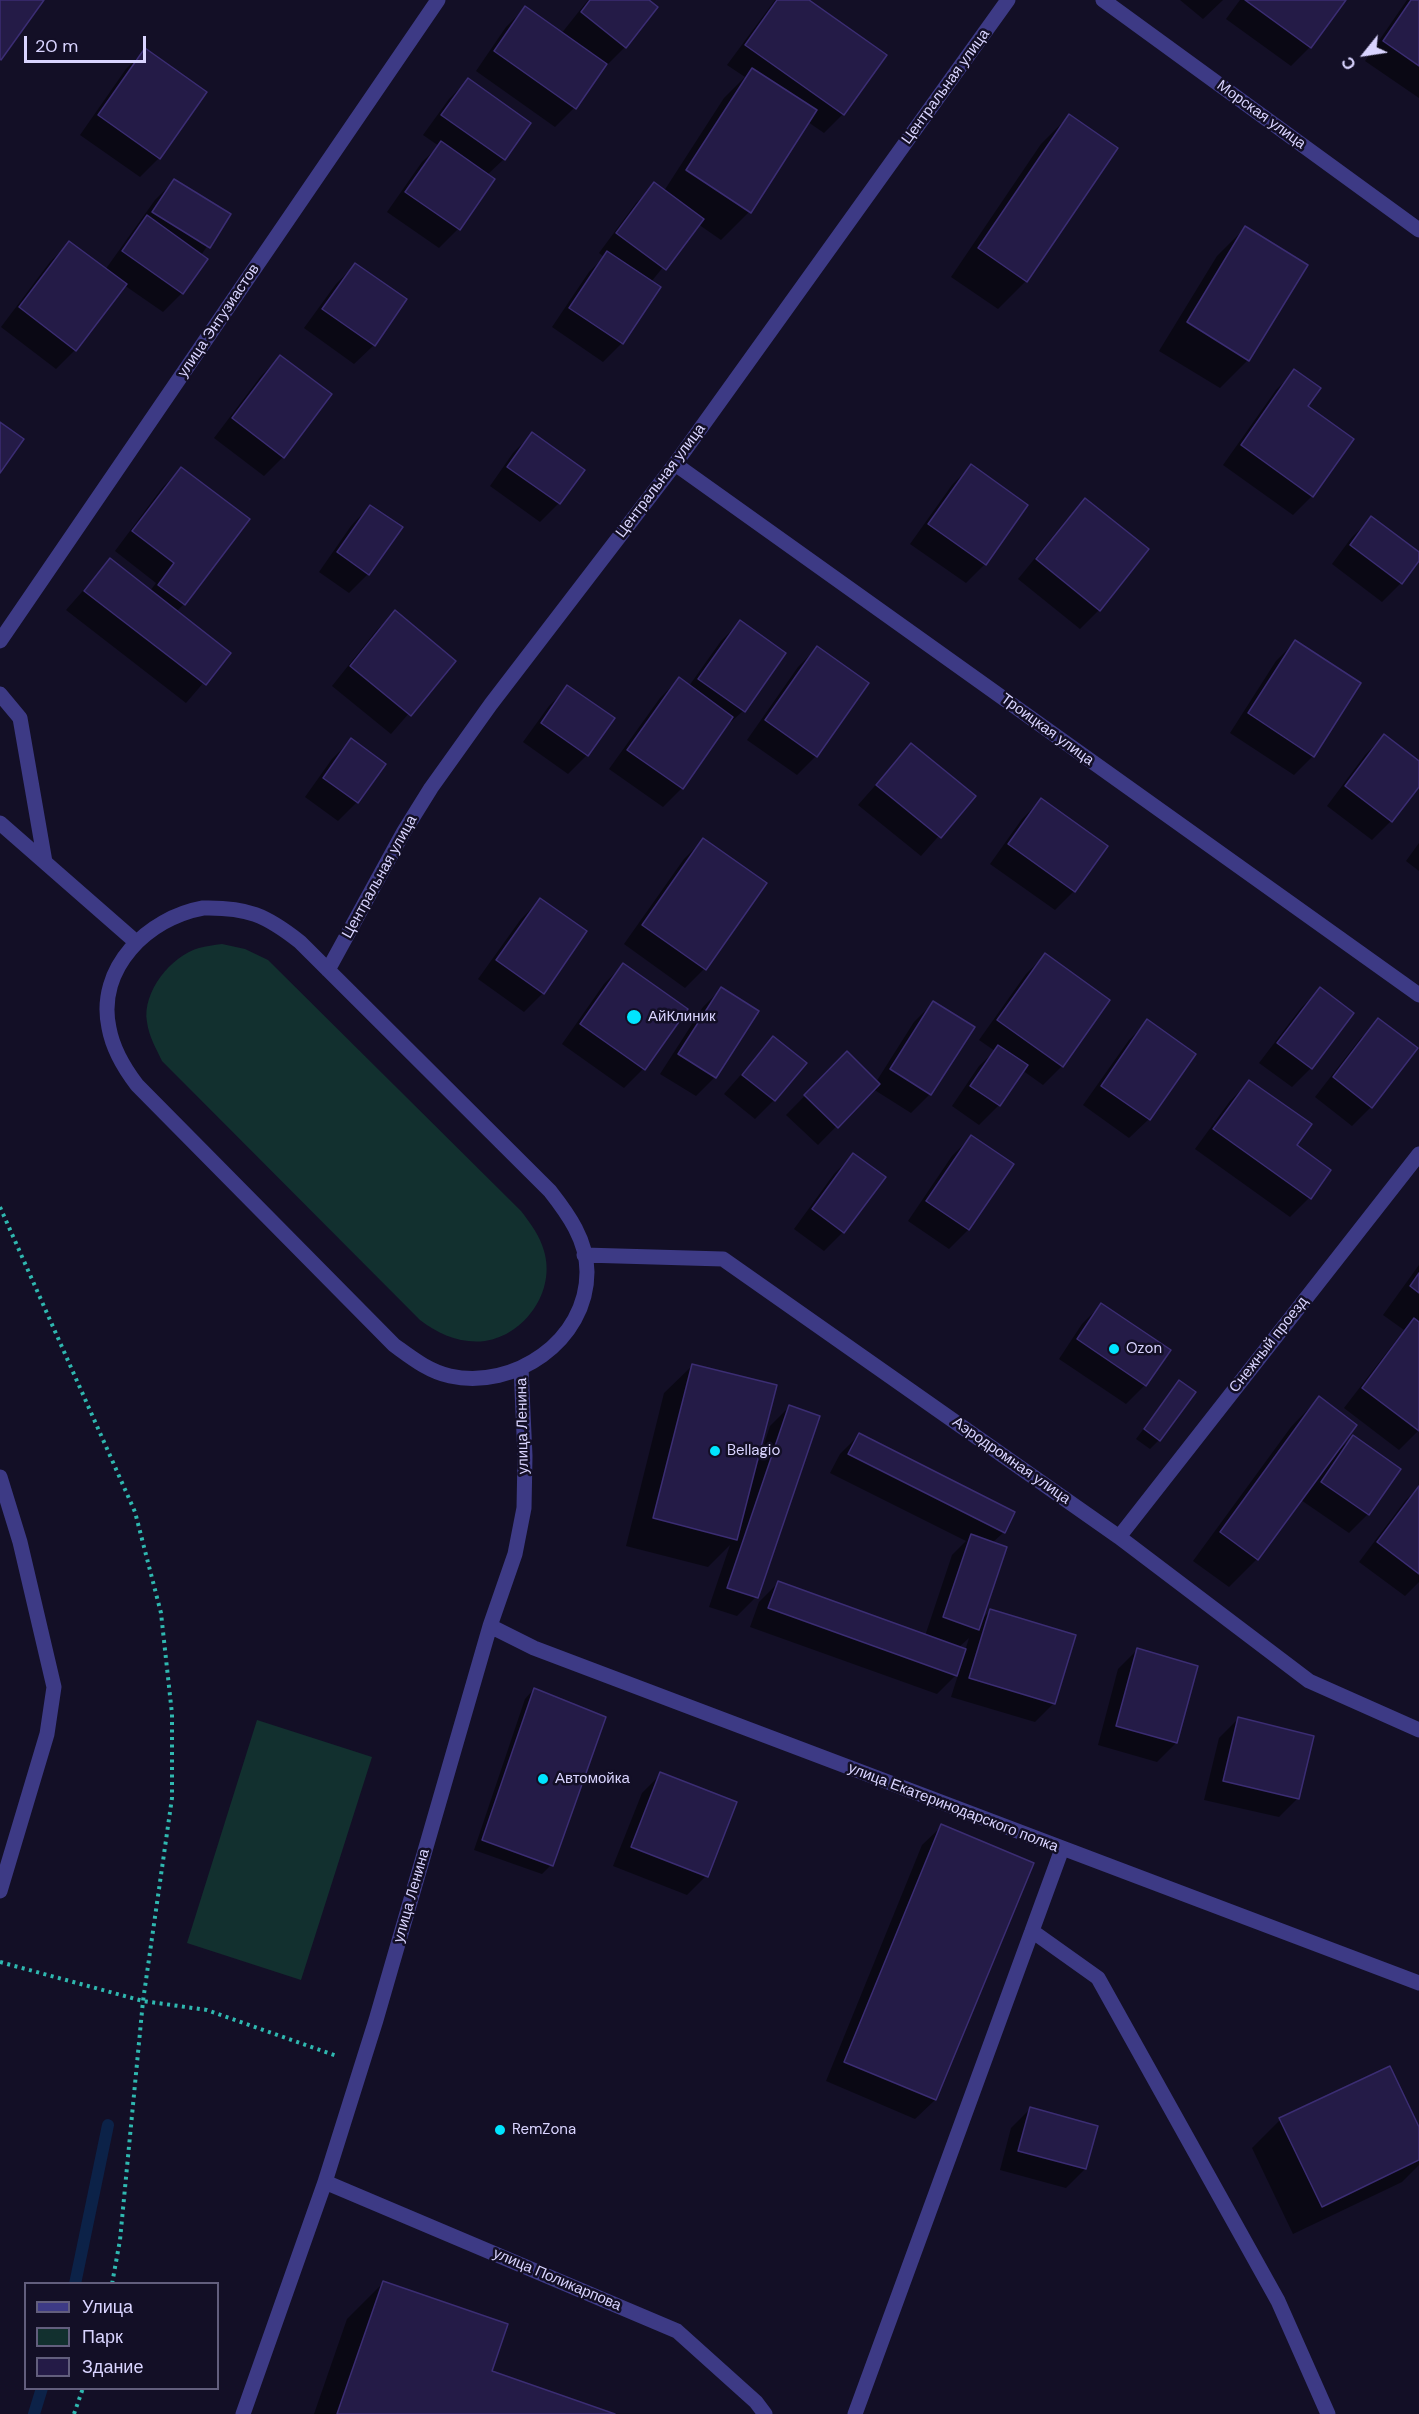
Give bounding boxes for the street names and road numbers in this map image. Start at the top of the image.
street label: Центральная улица [898,26,994,148]
street label: Морская улица [1213,77,1309,153]
street label: улица Энтузиастов [174,261,264,381]
street label: Центральная улица [612,421,710,541]
street label: Троицкая улица [997,690,1097,770]
street label: Центральная улица [339,812,421,942]
street label: Снежный проезд [1226,1293,1312,1397]
street label: улица Ленина [513,1378,533,1474]
street label: Аэродромная улица [948,1413,1074,1509]
street label: улица Екатеринодарского полка [845,1759,1061,1857]
street label: улица Ленина [390,1847,434,1945]
street label: улица Поликарпова [490,2245,624,2315]

